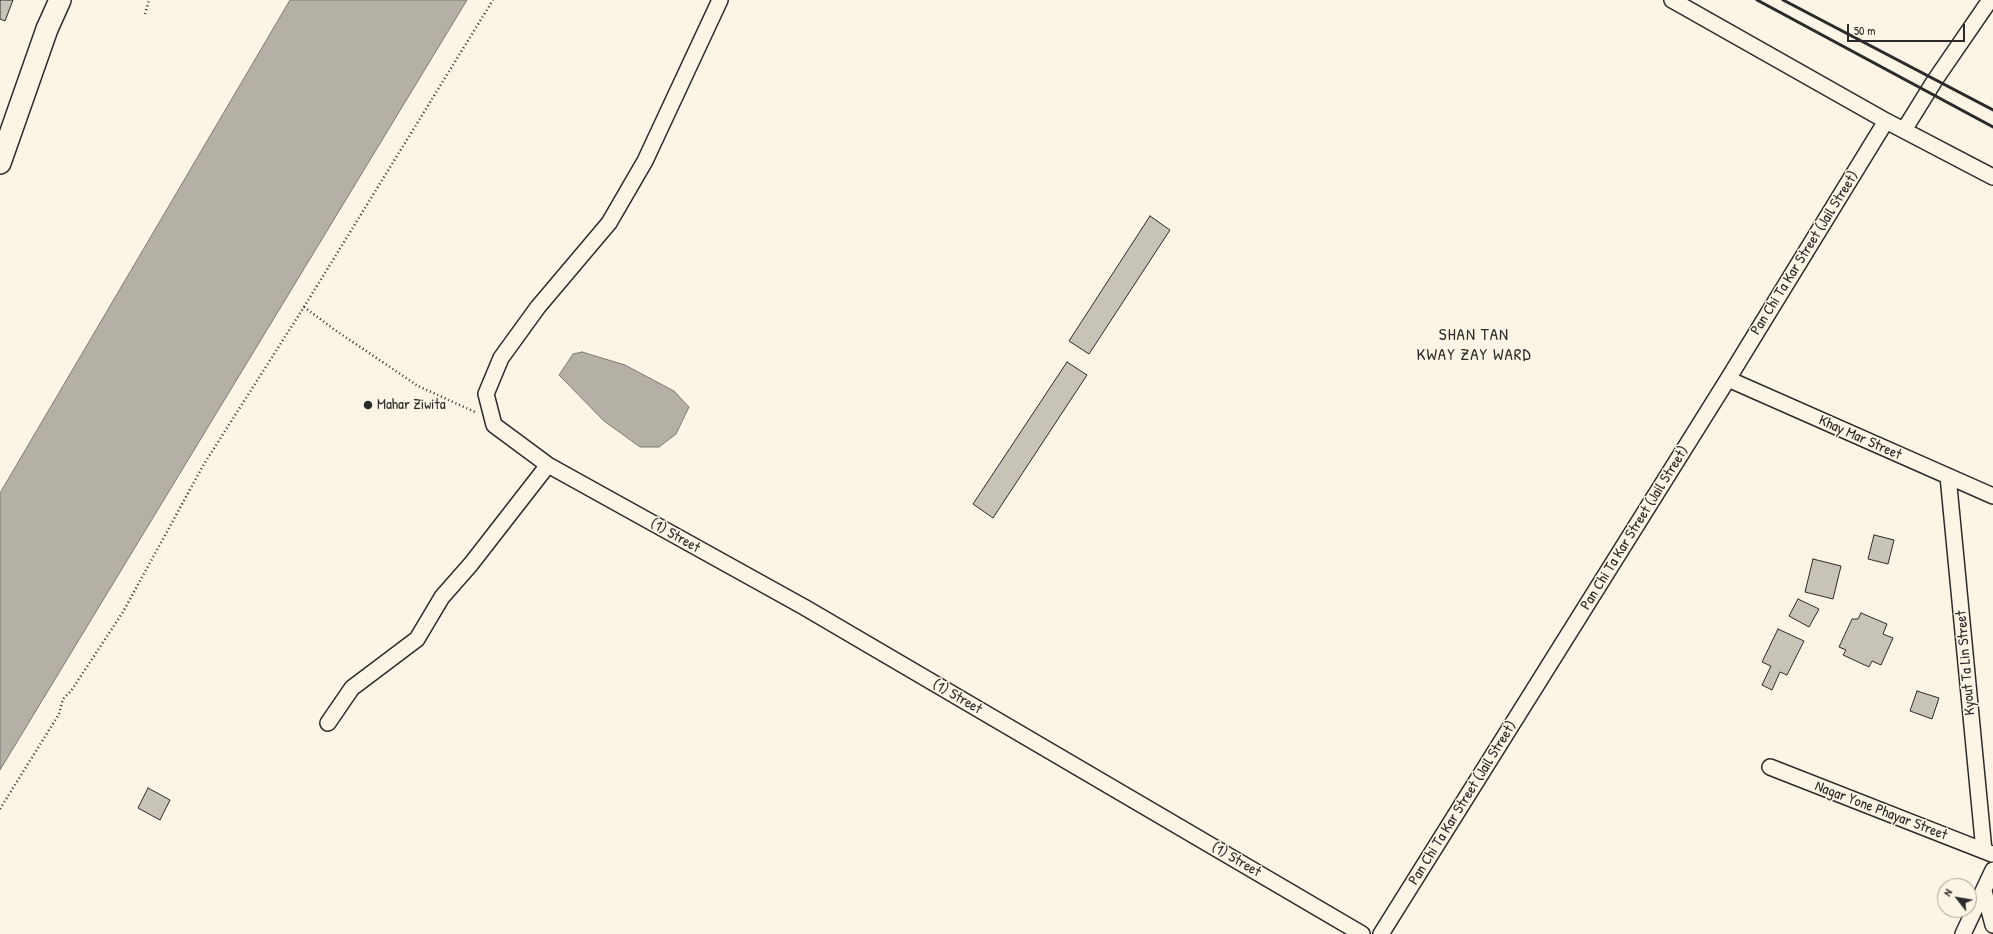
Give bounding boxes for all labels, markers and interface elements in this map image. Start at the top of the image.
scale bar [1849,16,1967,42]
text: 50 m [1854,22,1875,39]
street label: Pan Chi Ta Kar Street (Jail Street) [1747,168,1863,338]
district label: SHAN TAN KWAY ZAY WARD [1417,325,1531,365]
place label: Mahar Ziwita [377,396,446,414]
marker: Mahar Ziwita [362,399,374,411]
street label: Khay Mar Street [1816,412,1904,464]
street label: Pan Chi Ta Kar Street (Jail Street) [1577,443,1693,613]
street label: (1) Street [647,515,703,557]
street label: Kyout Ta Lin Street [1952,610,1980,716]
street label: (1) Street [929,676,985,718]
street label: Pan Chi Ta Kar Street (Jail Street) [1405,718,1521,888]
street label: Nagar Yone Phayar Street [1812,777,1950,845]
street label: (1) Street [1208,839,1264,881]
north arrow [1937,878,1977,918]
text: N [1940,886,1955,898]

